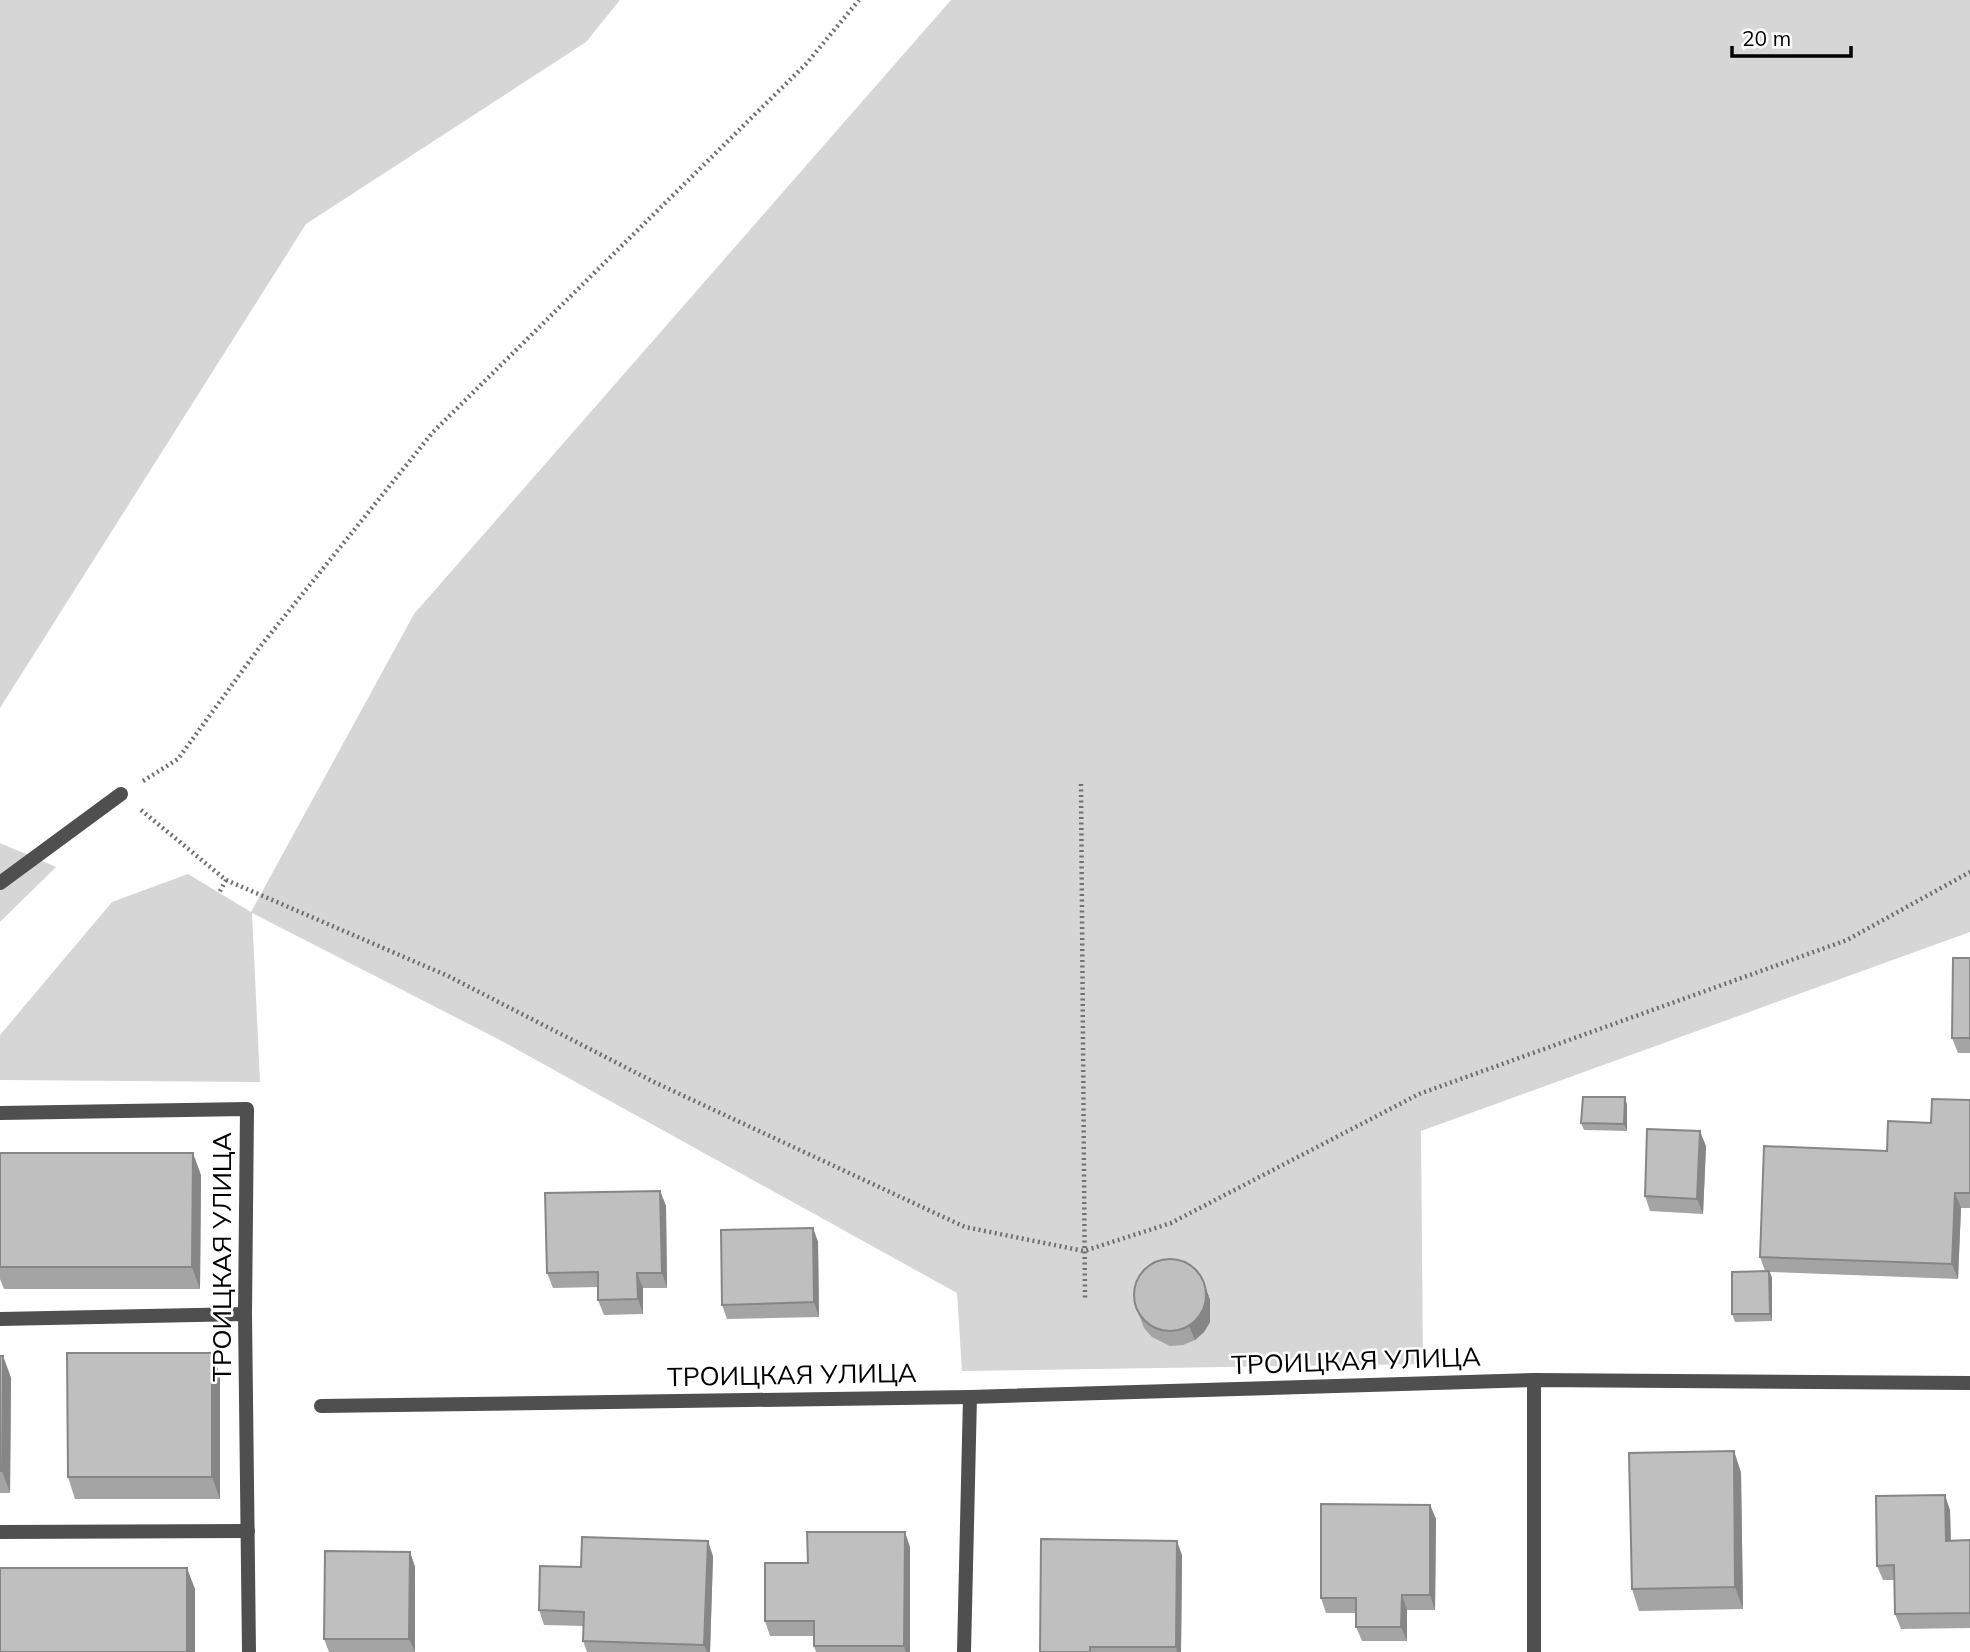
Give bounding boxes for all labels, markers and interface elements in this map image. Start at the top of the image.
scale bar [1732,14,1851,58]
text: 20 m [1742,25,1791,51]
street label: ТРОИЦКАЯ УЛИЦА [205,1132,238,1382]
street label: ТРОИЦКАЯ УЛИЦА [1231,1340,1481,1381]
street label: ТРОИЦКАЯ УЛИЦА [667,1356,917,1393]

